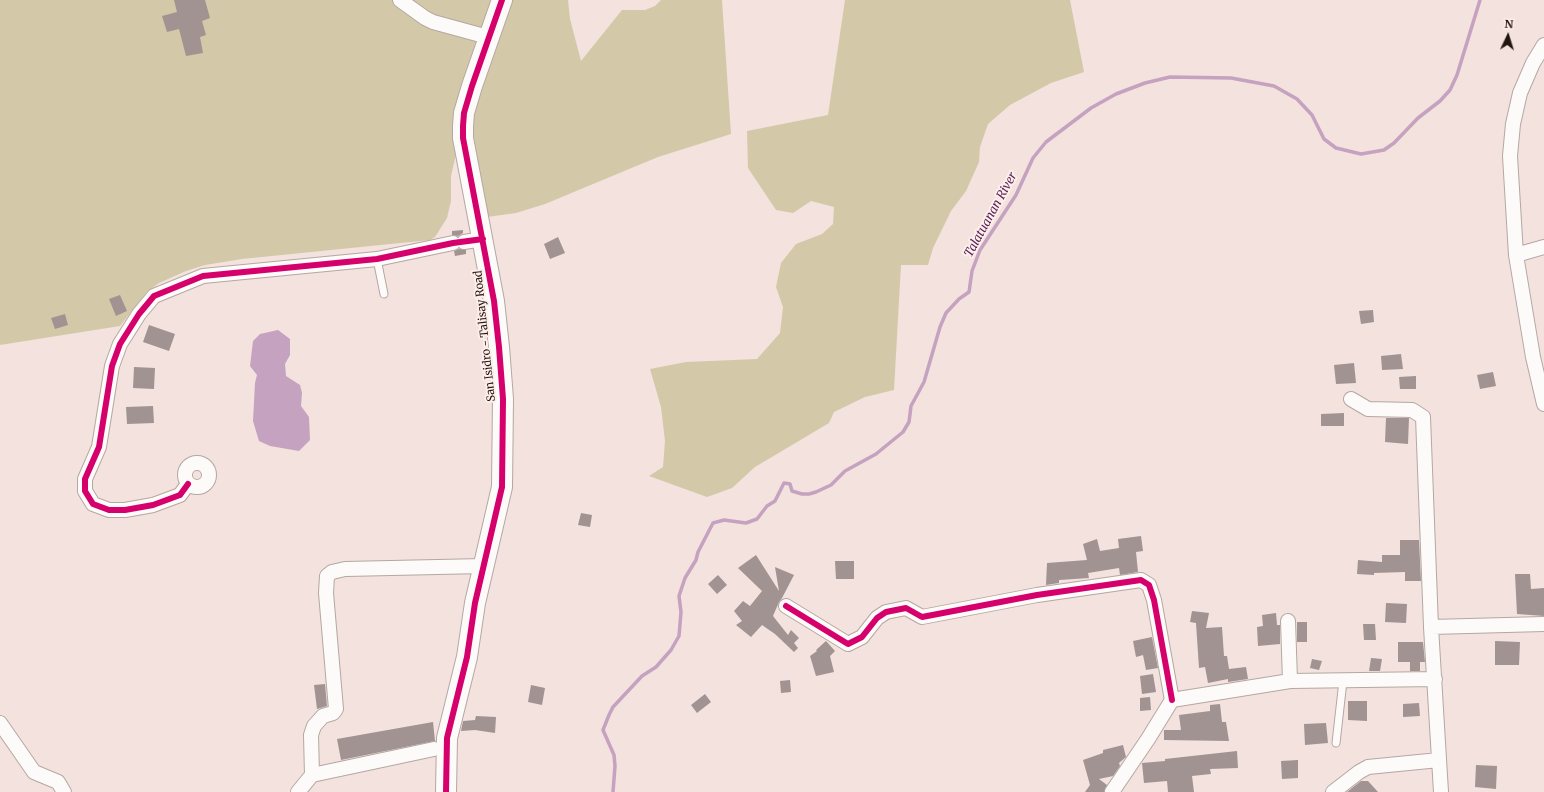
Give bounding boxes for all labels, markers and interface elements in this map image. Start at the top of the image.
north arrow [1488,16,1528,56]
text: N [1504,17,1514,31]
water label: Talatuanan River [962,170,1020,260]
street label: San Isidro - Talisay Road [472,270,498,402]

